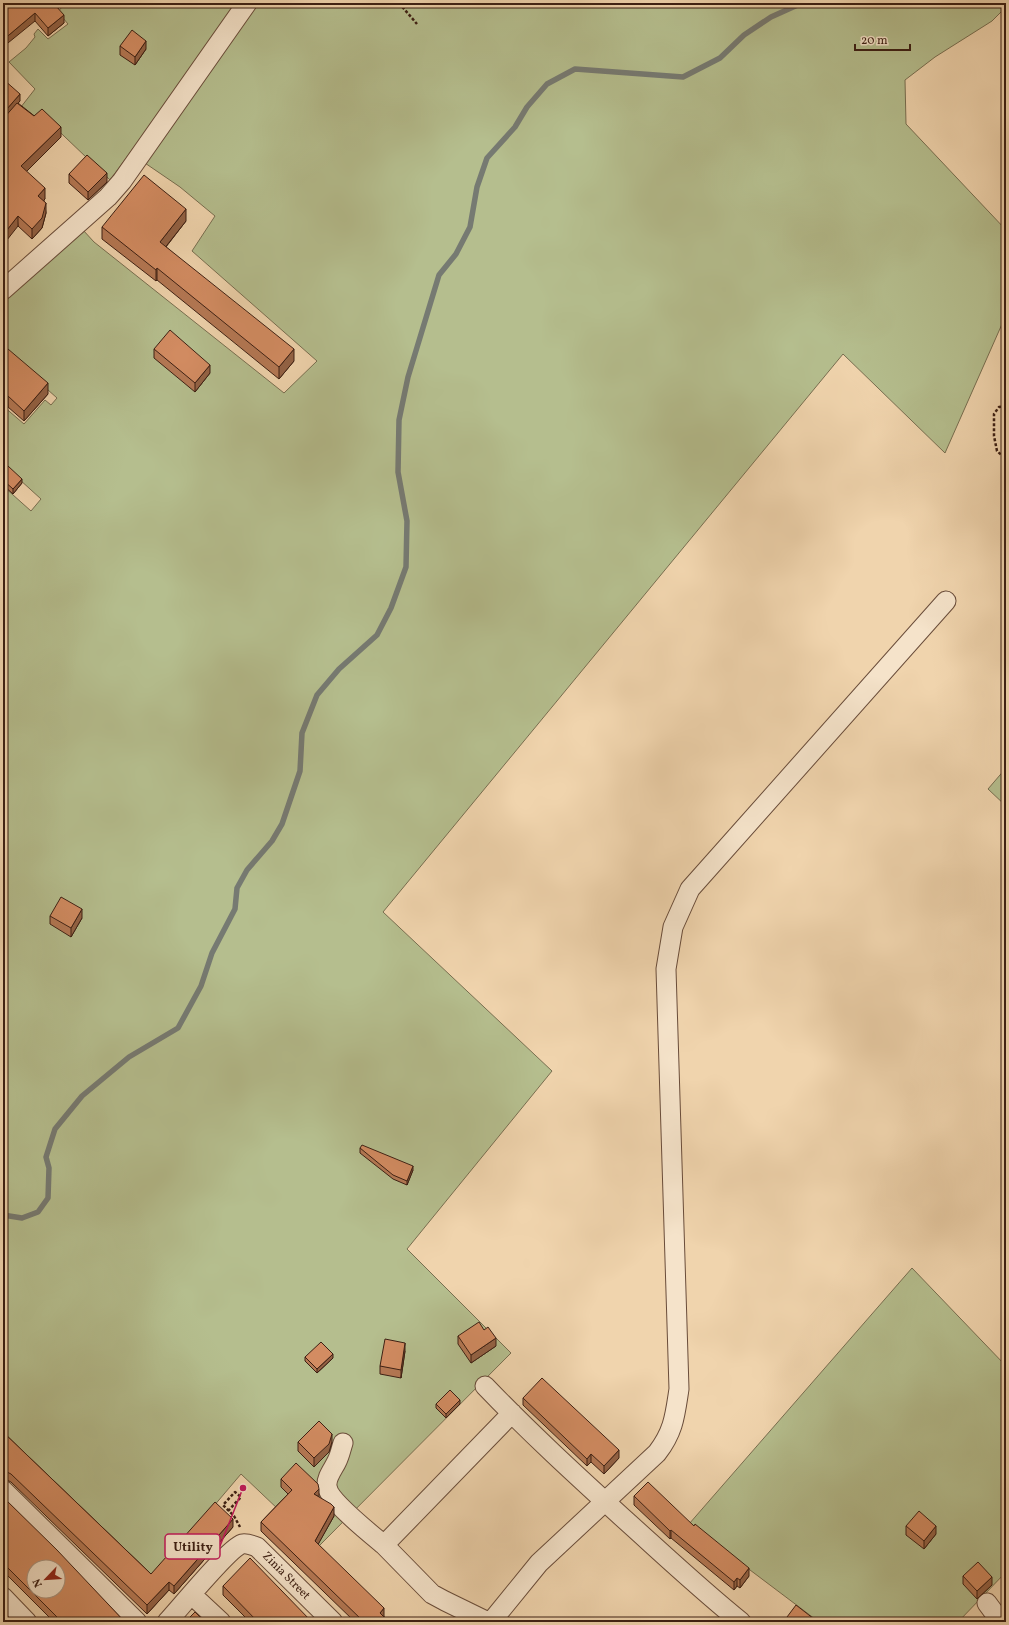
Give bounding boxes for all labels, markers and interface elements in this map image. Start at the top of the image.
scale bar [855,26,910,52]
text: 20 m [861,33,888,49]
callout: Utility [165,1534,220,1559]
text: Utility [173,1539,213,1557]
street label: Zinia Street [258,1548,314,1604]
north arrow [26,1559,66,1599]
text: N [30,1576,47,1589]

